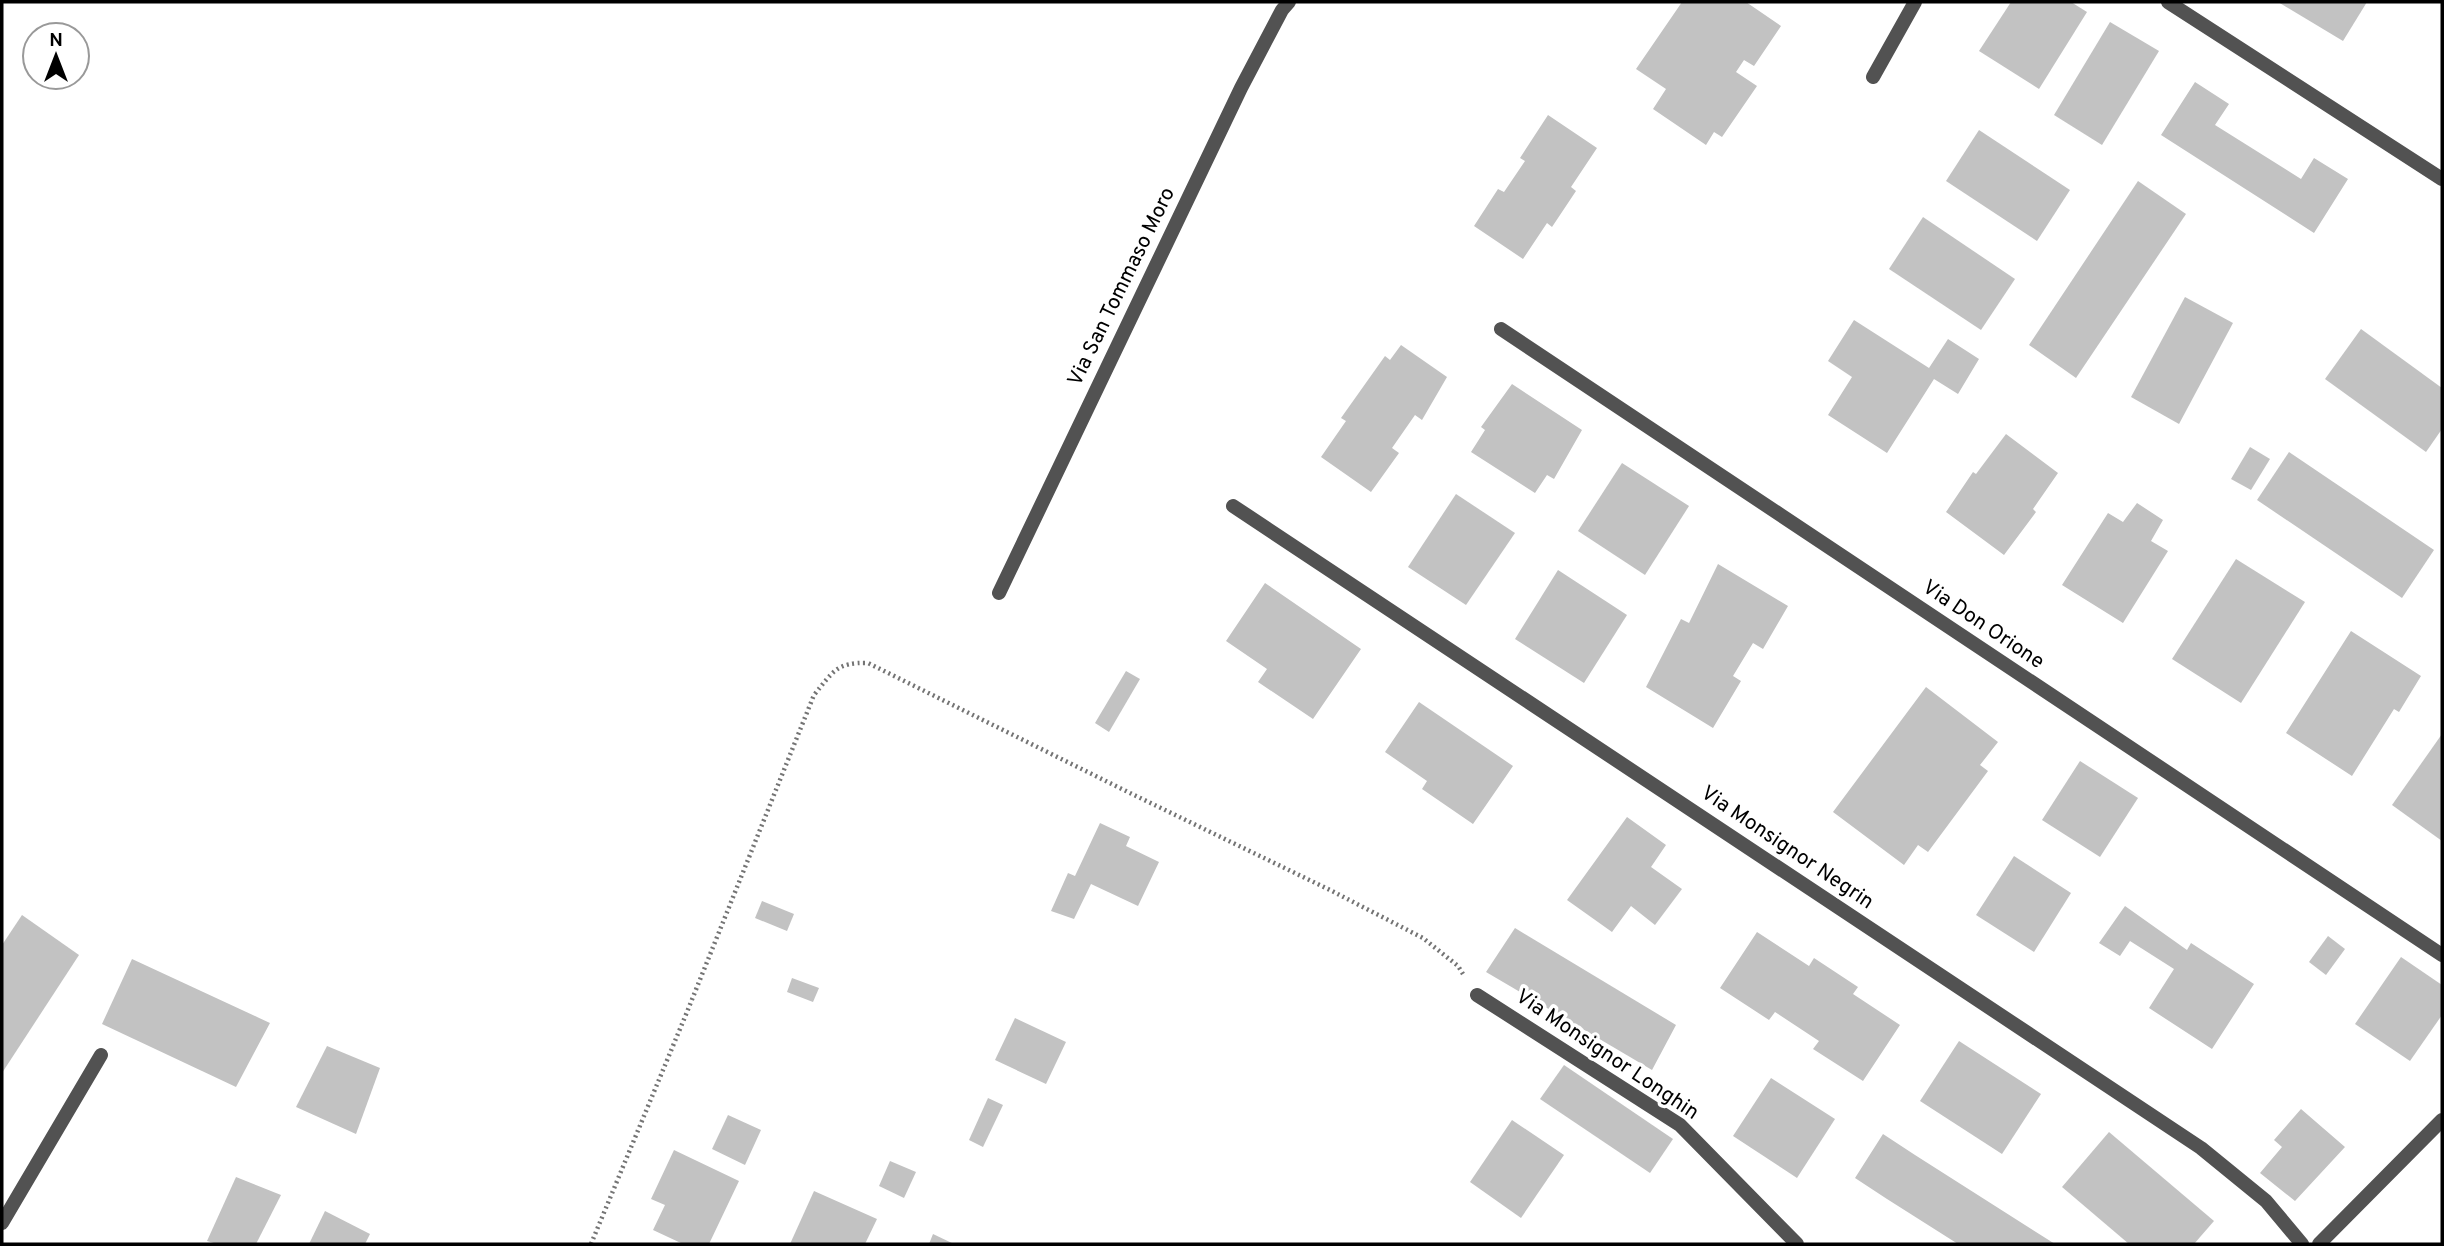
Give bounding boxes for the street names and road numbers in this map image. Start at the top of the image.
street label: Via San Tommaso Moro [1062,183,1182,391]
street label: Via Don Orione [1917,574,2049,676]
street label: Via Monsignor Negrin [1695,780,1879,916]
street label: Via Monsignor Longhin [1510,984,1704,1126]

